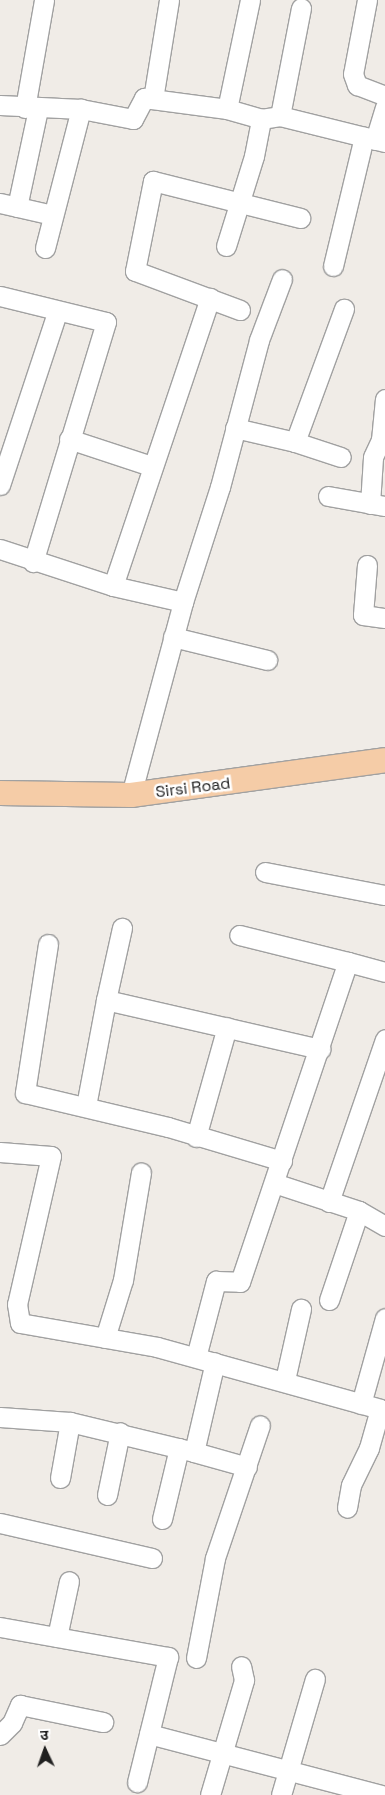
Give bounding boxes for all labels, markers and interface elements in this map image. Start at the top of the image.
street label: Sirsi Road [154,774,232,802]
north arrow [20,1725,70,1775]
text: उ [40,1726,49,1744]

